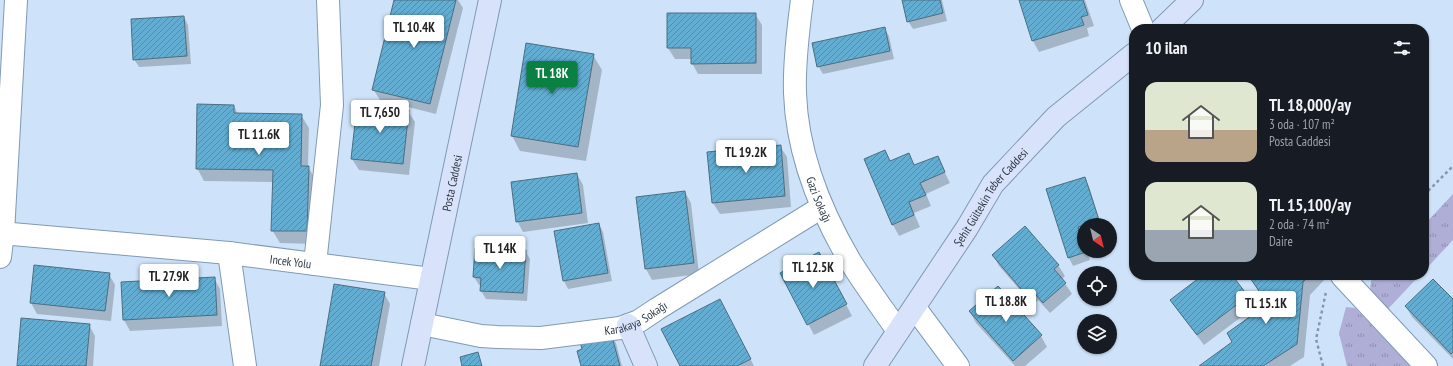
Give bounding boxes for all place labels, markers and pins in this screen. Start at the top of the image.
pin: TL 10.4K [373,15,455,49]
pin: TL 18K [519,61,585,95]
pin: TL 7,650 [339,100,421,134]
pin: TL 11.6K [218,122,300,156]
pin: TL 19.2K [705,140,787,174]
pin: TL 14K [467,236,533,270]
pin: TL 12.5K [772,255,854,289]
pin: TL 27.9K [128,264,210,298]
pin: TL 18.8K [965,289,1047,323]
pin: TL 15.1K [1225,291,1307,325]

